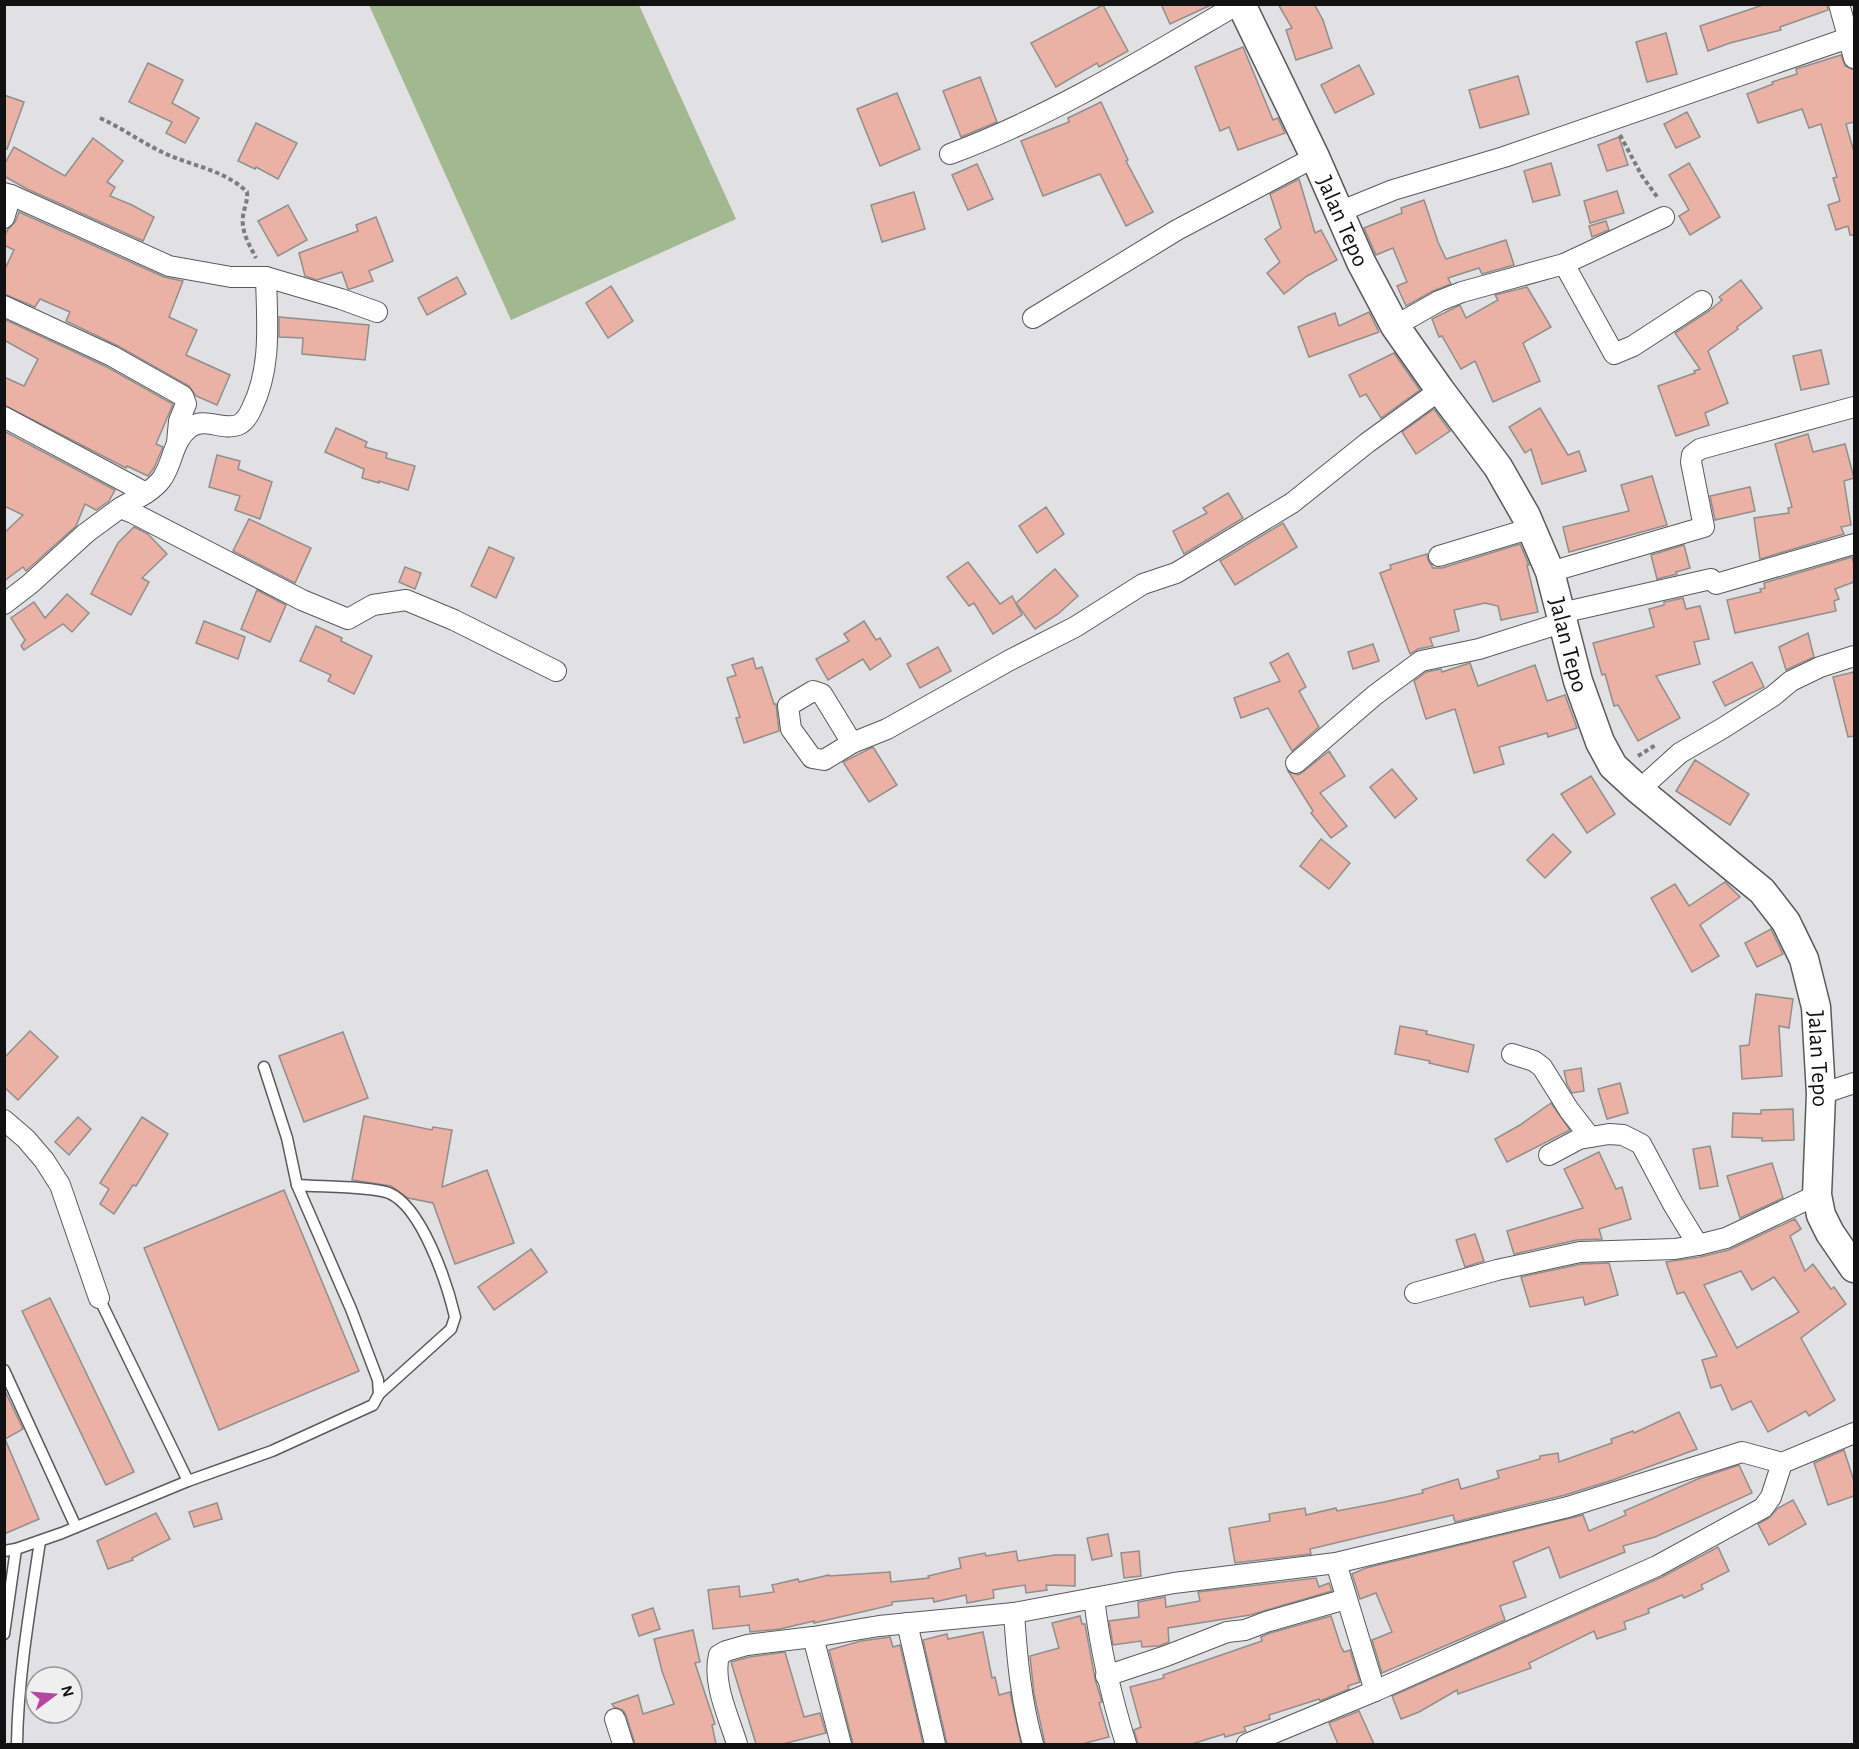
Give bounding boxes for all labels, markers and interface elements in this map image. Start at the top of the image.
street label: Jalan Tepo [1312,173,1373,271]
street label: Jalan Tepo [1544,595,1592,695]
street label: Jalan Tepo [1803,1010,1832,1107]
north arrow [24,1665,84,1725]
text: N [58,1684,77,1699]

